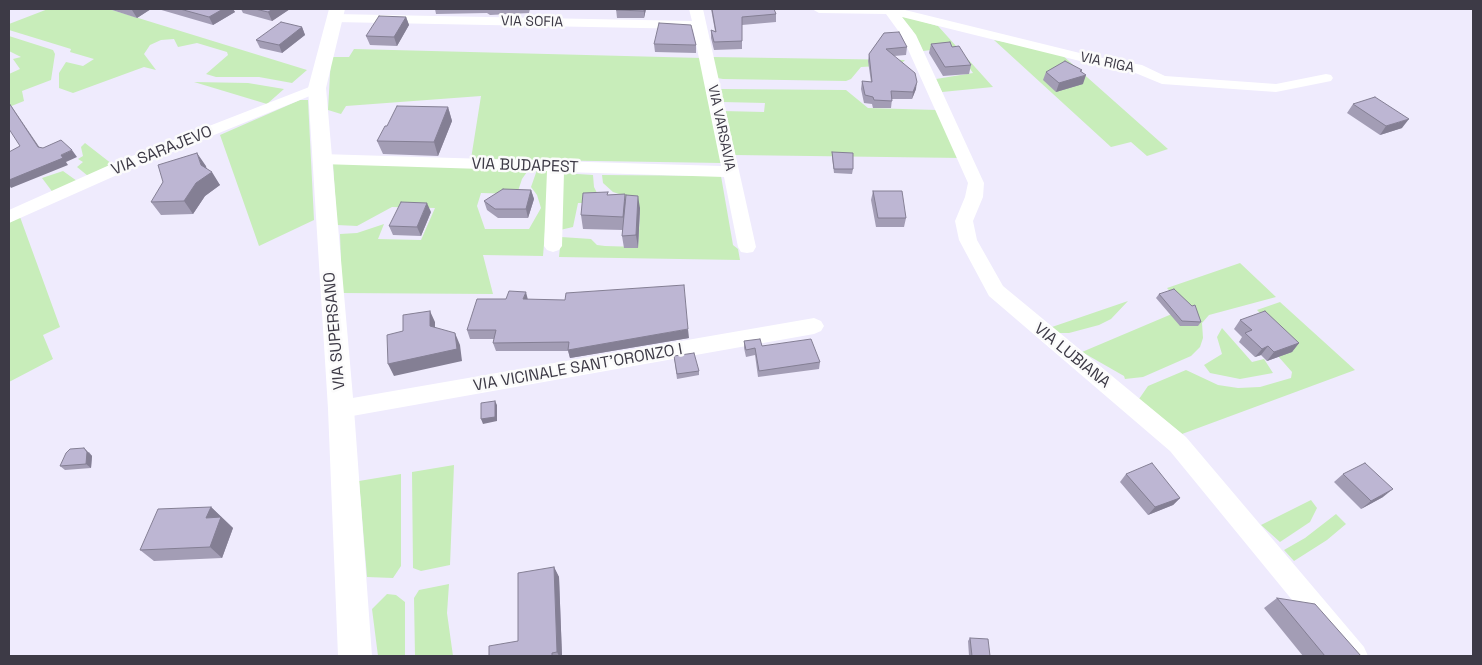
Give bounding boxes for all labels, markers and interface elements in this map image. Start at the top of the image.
street label: VIA SOFIA [501,13,563,31]
street label: VIA RIGA [1078,49,1136,77]
street label: VIA VARSAVIA [704,83,738,173]
street label: VIA SARAJEVO [109,122,215,180]
street label: VIA BUDAPEST [471,155,579,177]
street label: VIA SUPERSANO [320,271,350,391]
street label: VIA LUBIANA [1030,319,1114,393]
street label: VIA VICINALE SANT'ORONZO I [472,340,684,396]

